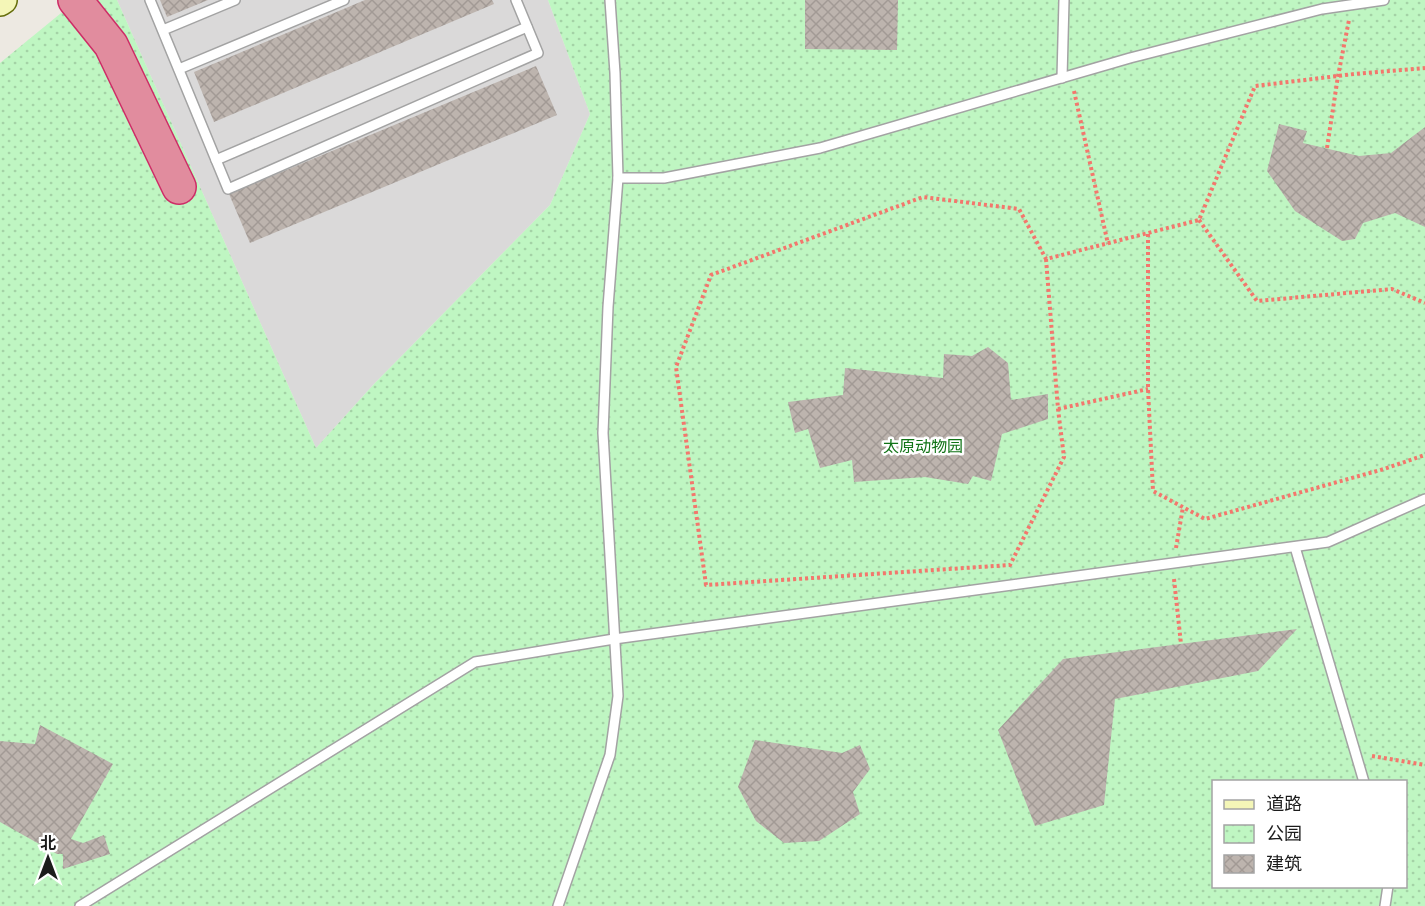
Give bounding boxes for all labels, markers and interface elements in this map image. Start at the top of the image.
park label: 太原动物园 [883,436,963,455]
legend [1212,780,1407,888]
text: 道路 [1266,792,1302,814]
text: 公园 [1266,822,1302,844]
north arrow [18,828,78,888]
text: 北 [40,833,56,852]
text: 建筑 [1266,852,1302,874]

